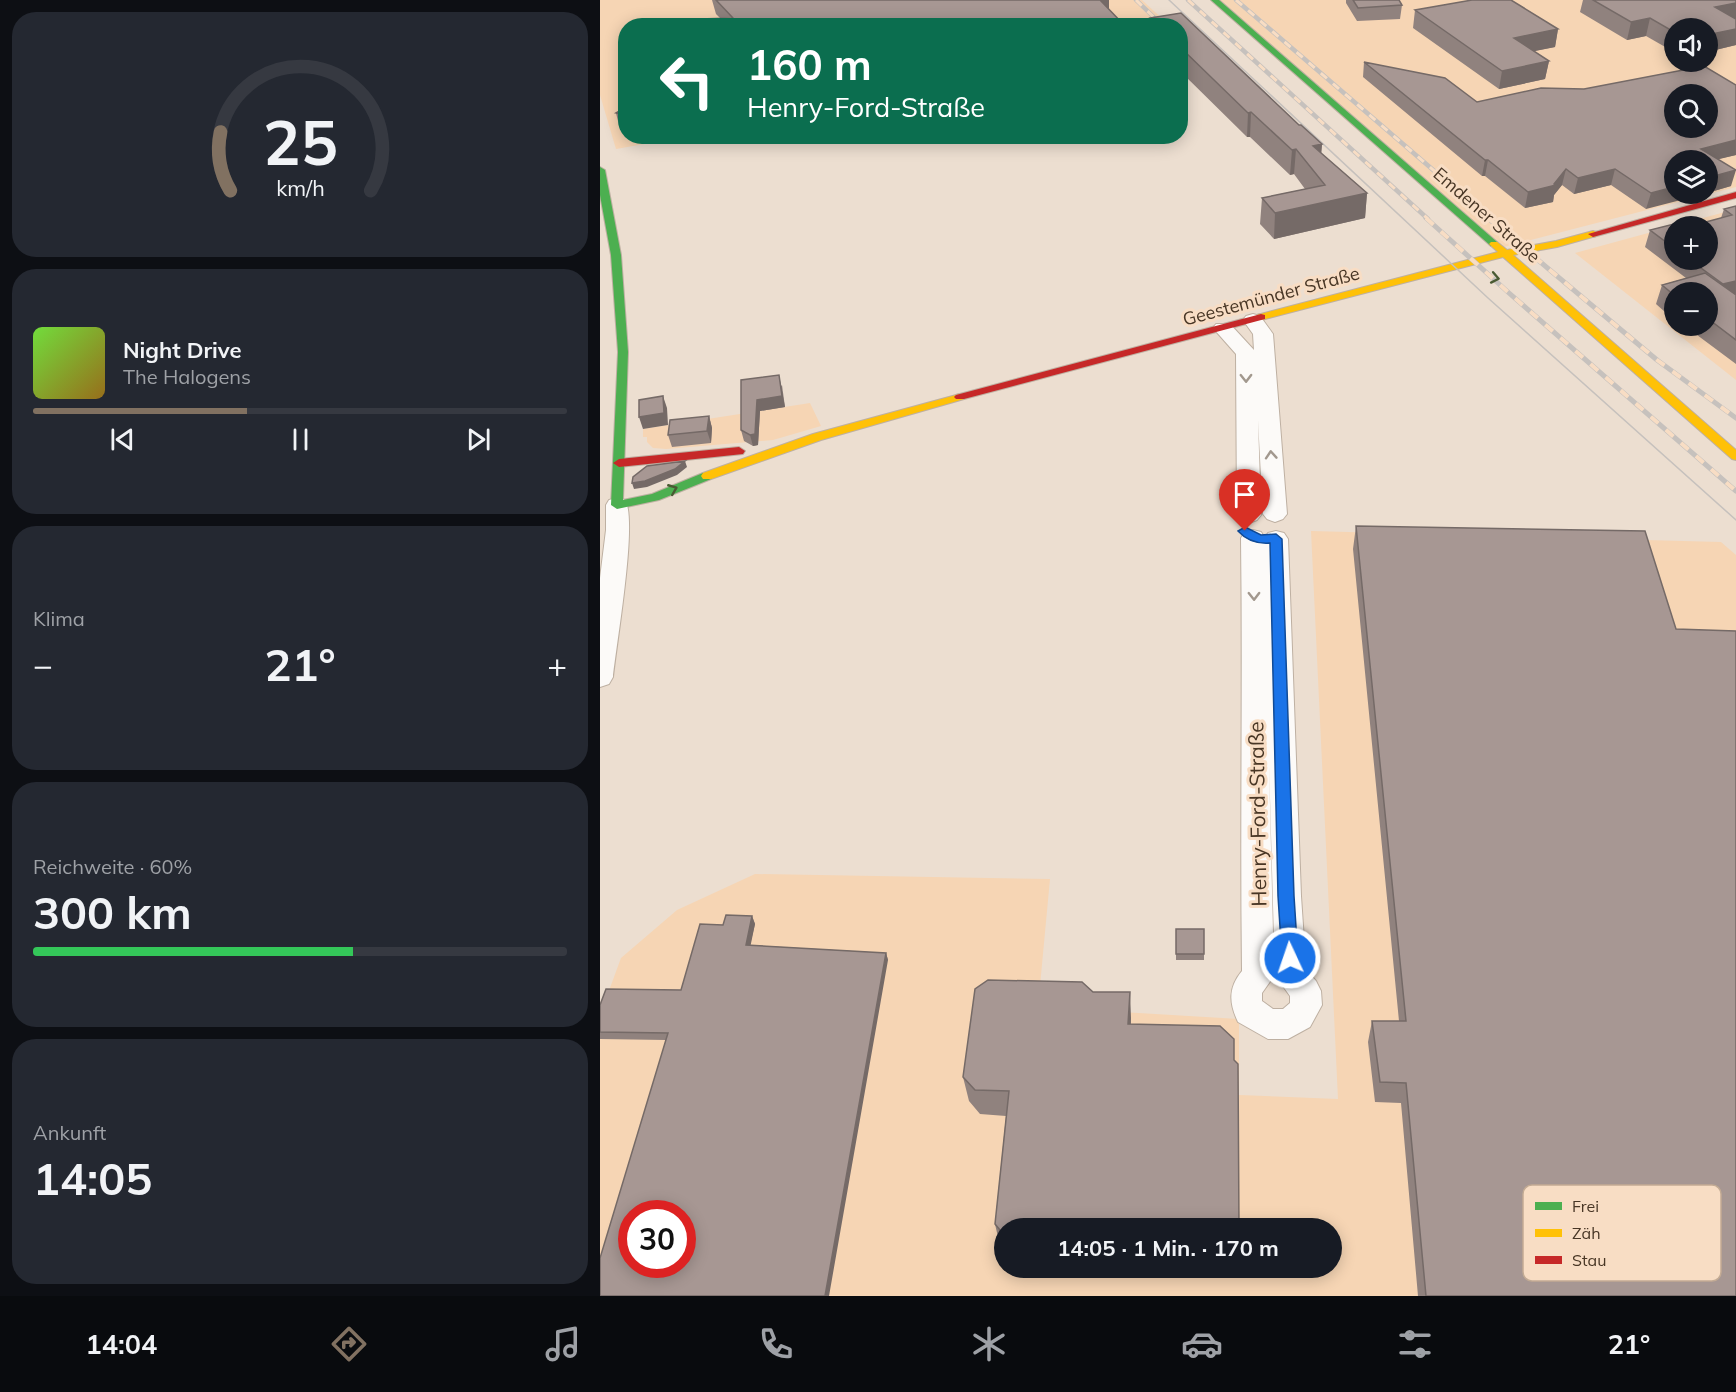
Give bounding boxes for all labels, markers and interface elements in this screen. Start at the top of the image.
map controls [1664,18,1718,336]
button: sound [1664,18,1718,72]
text: 160 m [747,38,872,91]
icon: left [648,42,726,120]
button: search [1664,84,1718,138]
text: Henry-Ford-Straße [747,90,985,124]
text: 25 [263,103,337,182]
button: layers [1664,150,1718,204]
street label: Emdener Straße [1429,162,1545,268]
text: km/h [276,175,324,202]
button: + [1664,216,1718,270]
street label: Geestemünder Straße [1180,261,1362,331]
one-way arrow [1490,271,1500,284]
button: − [1664,282,1718,336]
text: Night Drive [123,336,242,364]
text: The Halogens [123,364,251,389]
one-way arrow [1240,373,1253,382]
icon: previous [106,423,139,456]
icon: pause [284,423,317,456]
icon: next [462,423,495,456]
one-way arrow [1265,451,1278,460]
pin [1219,469,1270,531]
icon: arrive [1228,478,1261,511]
one-way arrow [667,484,678,496]
one-way arrow [1248,592,1260,601]
text: Klima [33,606,85,631]
text: 21° [264,636,336,692]
text: − [33,644,53,685]
text: + [547,644,567,685]
street label: Henry-Ford-Straße [1242,721,1272,907]
text: Reichweite · 60% [33,854,192,879]
text: 300 km [33,884,192,940]
position arrow [1258,926,1322,990]
text: Ankunft [33,1120,106,1145]
text: 14:05 [33,1150,152,1206]
legend [1523,1185,1721,1281]
text: Frei [1572,1196,1599,1216]
speed limit sign: 30 [618,1200,696,1278]
text: Zäh [1572,1223,1601,1243]
text: 14:05 · 1 Min. · 170 m [1057,1234,1279,1262]
text: Stau [1572,1250,1606,1270]
icon: directions [328,1323,370,1365]
icon: music [542,1323,584,1365]
icon: phone [755,1323,797,1365]
icon: climate [968,1323,1010,1365]
icon: car [1181,1323,1223,1365]
icon: filters [1394,1323,1436,1365]
text: 14:04 [86,1327,157,1361]
text: 21° [1608,1327,1650,1361]

